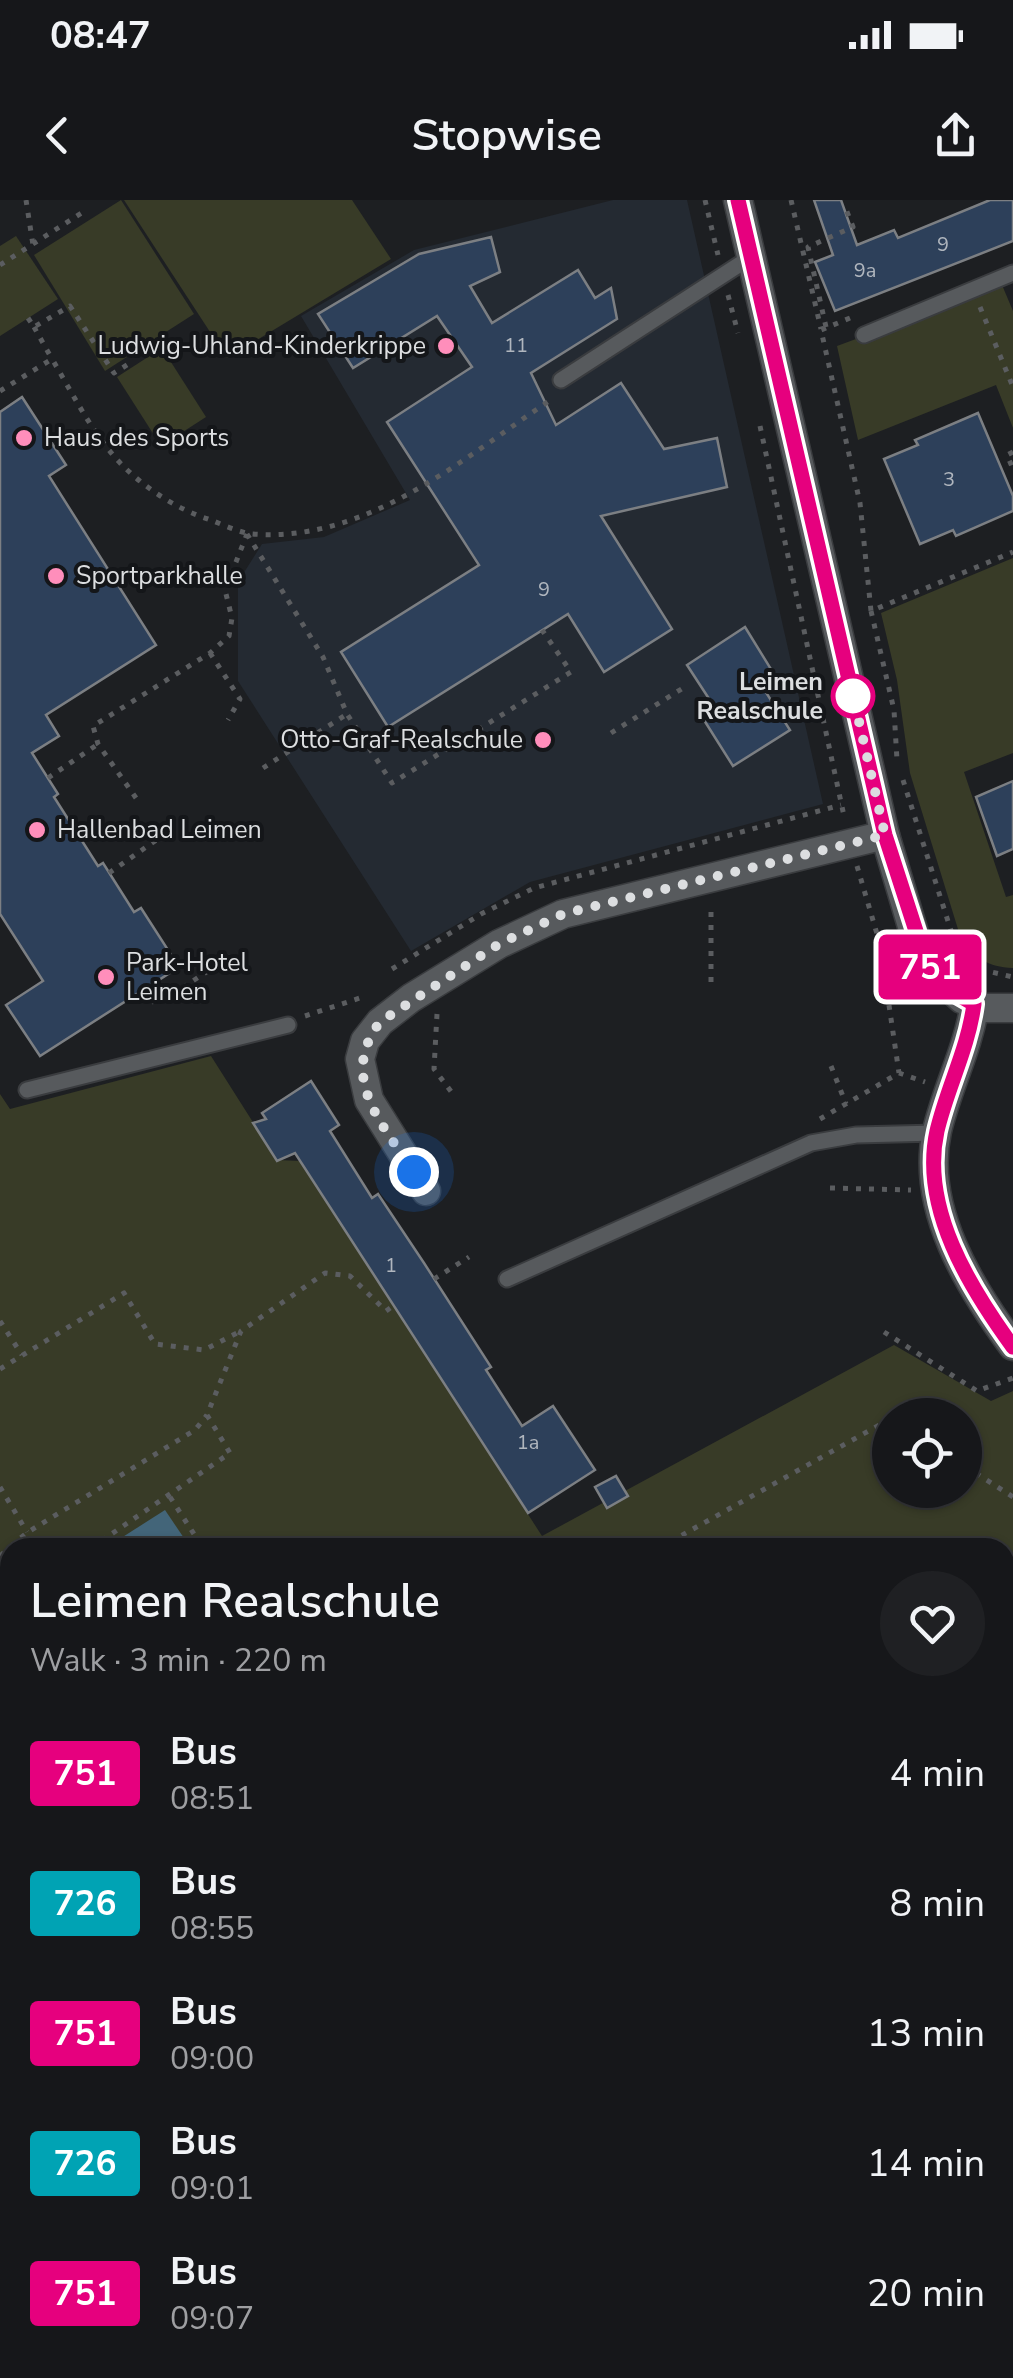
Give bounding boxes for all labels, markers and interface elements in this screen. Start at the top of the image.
text: 08:47 [50,10,151,61]
text: Stopwise [411,105,602,166]
icon: back [30,108,85,163]
icon: share [928,108,983,163]
house number: 9 [937,231,949,258]
house number: 9a [854,257,876,284]
place label: Ludwig-Uhland-Kinderkrippe [97,329,426,363]
house number: 11 [504,332,528,359]
marker: Ludwig-Uhland-Kinderkrippe [435,335,457,357]
place label: Haus des Sports [44,421,229,455]
marker: Haus des Sports [13,427,35,449]
house number: 3 [943,466,955,493]
place label: Sportparkhalle [76,559,243,593]
marker: Sportparkhalle [45,565,67,587]
house number: 9 [538,576,550,603]
place label: Leimen Realschule [697,665,823,728]
marker: Leimen Realschule [832,675,874,717]
place label: Otto-Graf-Realschule [280,723,523,757]
marker: Otto-Graf-Realschule [532,729,554,751]
place label: Hallenbad Leimen [57,813,262,847]
marker: Hallenbad Leimen [26,819,48,841]
line badge: 751 [872,934,988,1000]
text: 751 [898,944,962,991]
place label: Park-Hotel Leimen [126,946,249,1009]
marker: Park-Hotel Leimen [95,966,117,988]
your location [389,1147,439,1197]
house number: 1 [385,1252,397,1279]
map controls [872,1398,982,1508]
button: locate [872,1398,982,1508]
house number: 1a [517,1429,539,1456]
text: Leimen Realschule [30,1568,440,1634]
button: heart [880,1571,985,1676]
text: Walk · 3 min · 220 m [30,1639,327,1682]
text: Bus [170,1726,237,1777]
text: 4 min [890,1748,985,1799]
text: 751 [53,1750,117,1797]
text: 08:51 [170,1777,254,1820]
text: Bus [170,1856,237,1907]
text: 8 min [890,1878,985,1929]
text: 726 [53,1880,117,1927]
text: 08:55 [170,1907,254,1950]
text: Bus [170,1986,237,2037]
text: 13 min [867,2008,985,2059]
text: 751 [53,2010,117,2057]
text: 09:00 [170,2037,254,2080]
text: Bus [170,2116,237,2167]
text: 14 min [867,2138,985,2189]
text: 726 [53,2140,117,2187]
text: 09:01 [170,2167,254,2210]
text: Bus [170,2246,237,2297]
text: 20 min [867,2268,985,2319]
text: 751 [53,2270,117,2317]
text: 09:07 [170,2297,254,2340]

